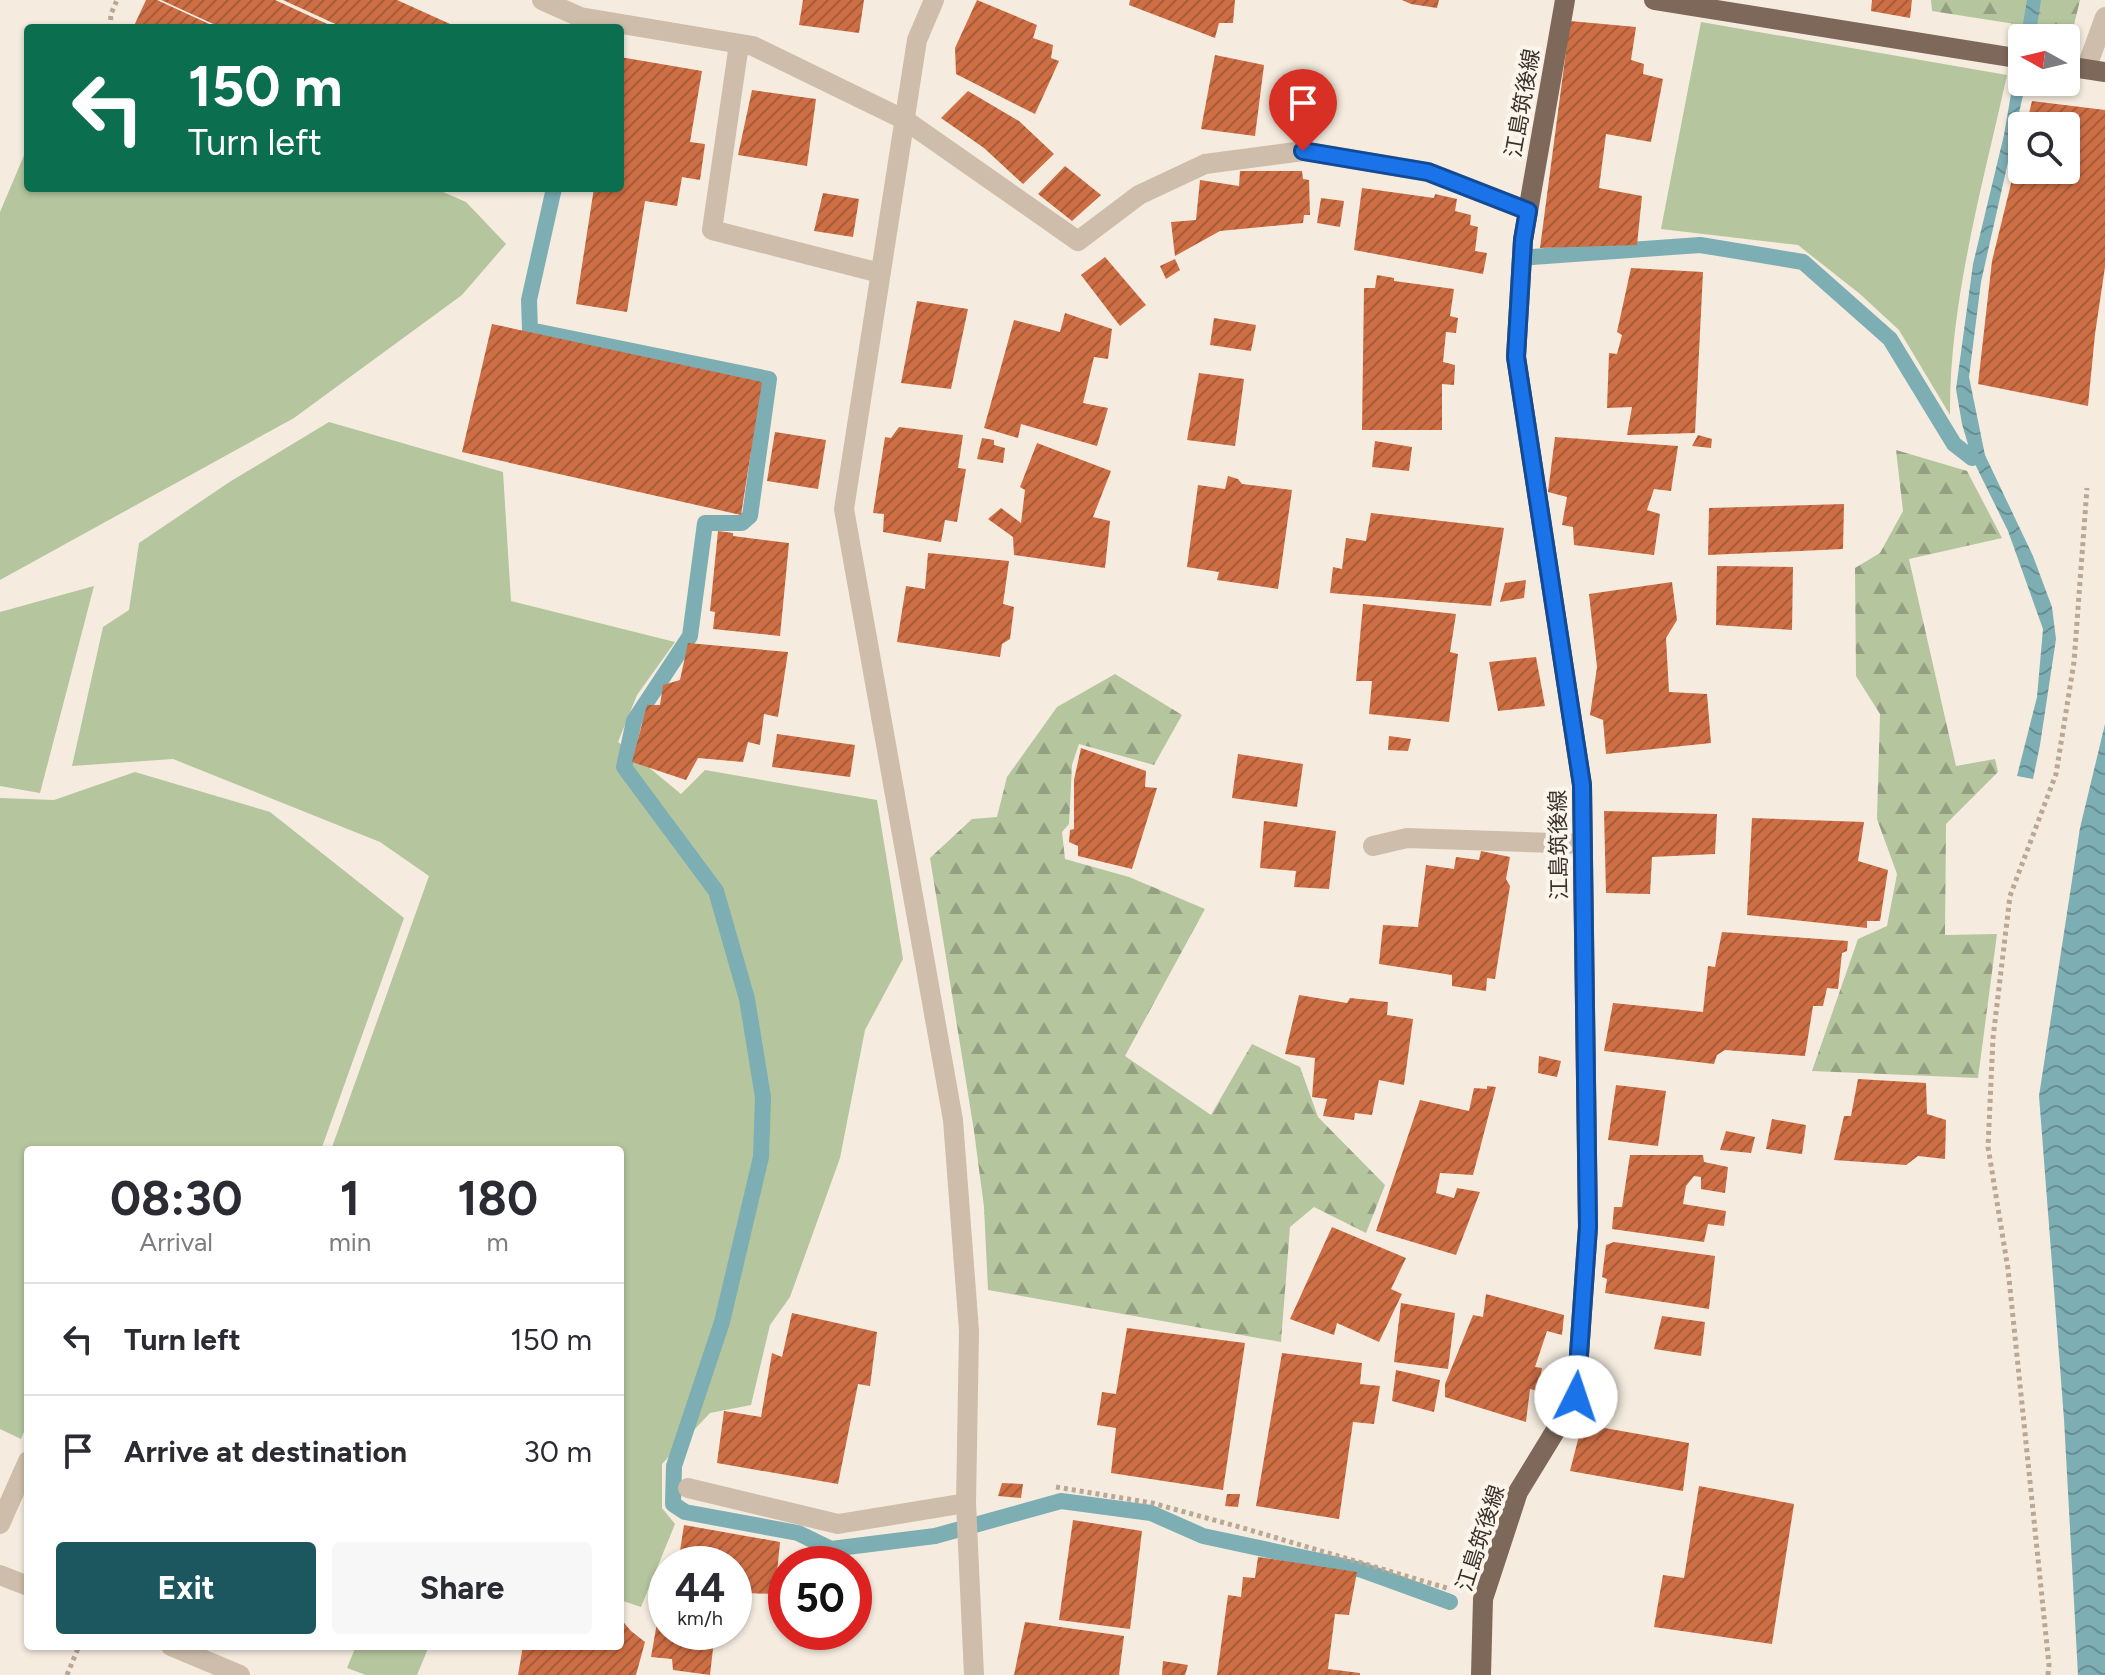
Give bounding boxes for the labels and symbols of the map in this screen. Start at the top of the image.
north arrow [2008,24,2080,96]
street label: 江島筑後線 [1500,47,1545,160]
pin [1269,69,1337,151]
street label: 江島筑後線 [1544,790,1573,900]
position arrow [1534,1355,1618,1439]
street label: 江島筑後線 [1451,1482,1510,1595]
speed limit sign: 50 [768,1546,872,1650]

